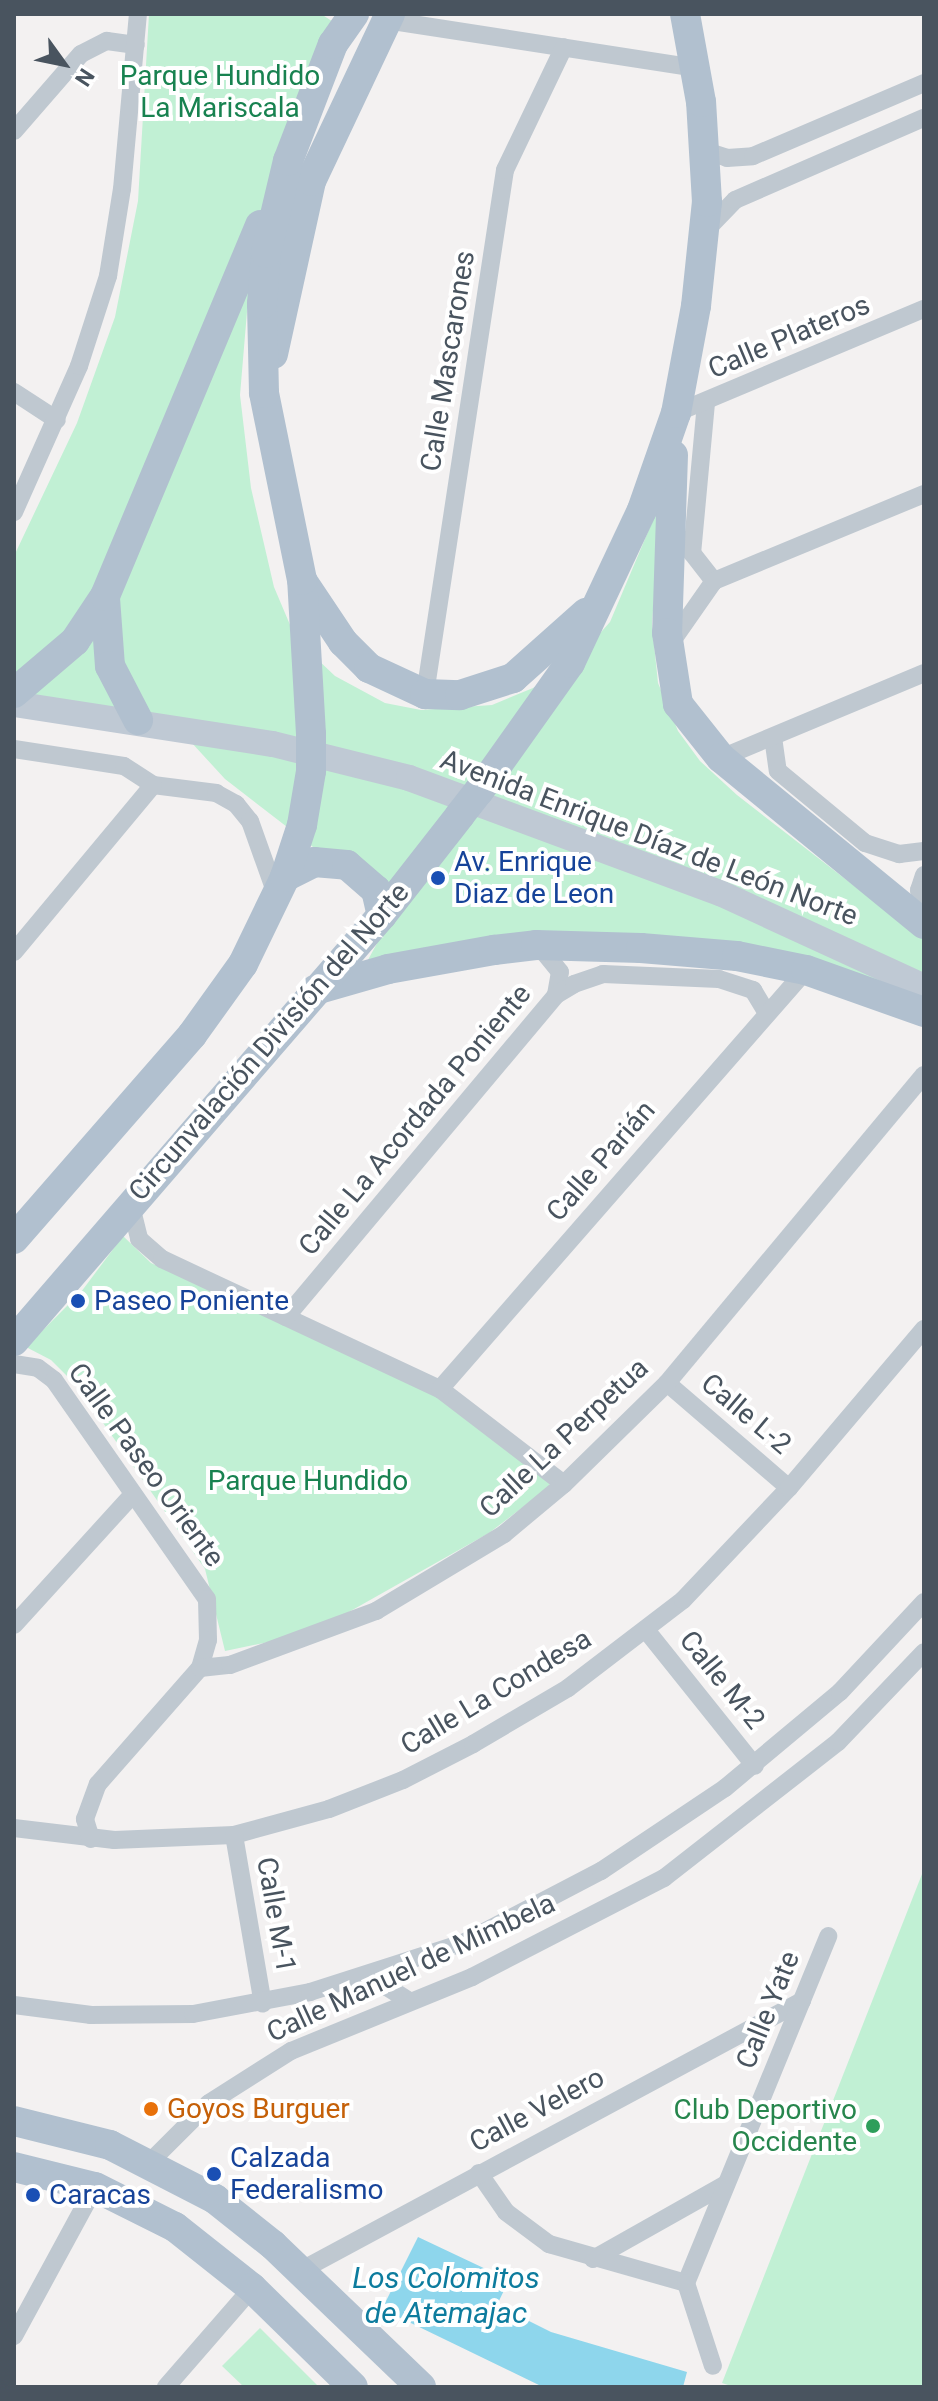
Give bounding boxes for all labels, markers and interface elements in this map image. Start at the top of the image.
north arrow [24,24,104,104]
park label: Parque Hundido La Mariscala [120,59,320,125]
text: N [70,64,99,91]
street label: Calle Mascarones [414,248,482,474]
street label: Calle Plateros [703,288,875,386]
street label: Avenida Enrique Díaz de León Norte [436,743,862,933]
place label: Av. Enrique Diaz de Leon [454,845,614,911]
marker: Av. Enrique Diaz de Leon [429,869,447,887]
street label: Circunvalación División del Norte [122,876,416,1208]
street label: Calle La Acordada Poniente [292,978,538,1262]
street label: Calle Parián [540,1094,662,1228]
place label: Paseo Poniente [94,1284,289,1318]
marker: Paseo Poniente [69,1292,87,1310]
street label: Calle La Perpetua [473,1351,655,1525]
street label: Calle Paseo Oriente [61,1357,231,1573]
street label: Calle L-2 [694,1367,798,1461]
park label: Parque Hundido [208,1464,408,1498]
street label: Calle La Condesa [395,1622,597,1762]
street label: Calle M-2 [672,1624,772,1736]
street label: Calle M-1 [249,1855,303,1975]
street label: Calle Manuel de Mimbela [262,1886,560,2050]
street label: Calle Yate [729,1946,807,2074]
street label: Calle Velero [464,2060,610,2160]
place label: Goyos Burguer [167,2092,350,2126]
place label: Club Deportivo Occidente [673,2093,857,2159]
marker: Goyos Burguer [142,2100,160,2118]
marker: Club Deportivo Occidente [864,2117,882,2135]
place label: Calzada Federalismo [230,2141,383,2207]
marker: Calzada Federalismo [205,2165,223,2183]
place label: Caracas [49,2178,151,2212]
marker: Caracas [24,2186,42,2204]
water label: Los Colomitos de Atemajac [352,2260,540,2330]

